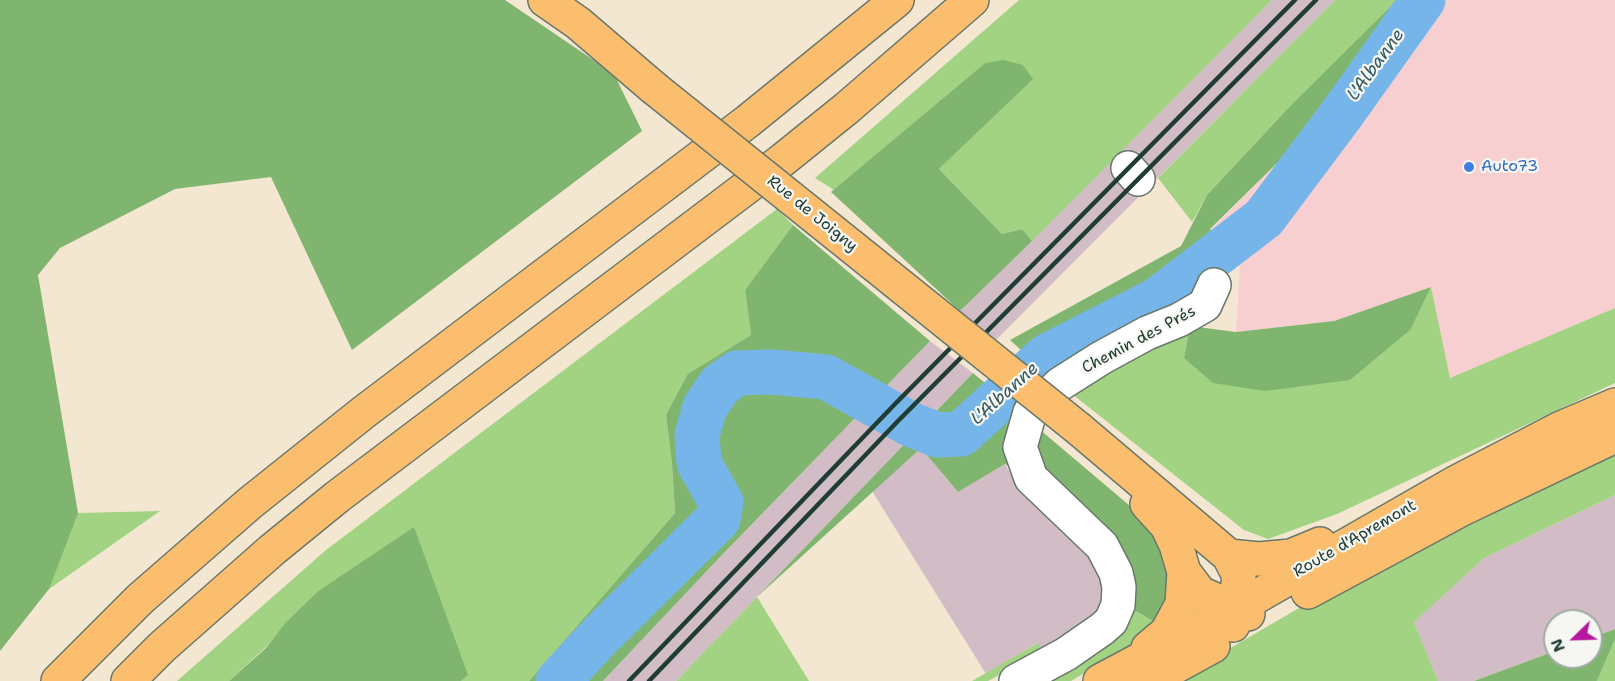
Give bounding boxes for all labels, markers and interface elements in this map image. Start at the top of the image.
water label: L'Albanne [1343,25,1409,105]
place label: Auto73 [1481,157,1538,177]
marker: Auto73 [1462,160,1476,174]
street label: Rue de Joigny [763,172,861,256]
street label: Chemin des Prés [1079,302,1199,378]
water label: L'Albanne [967,358,1043,430]
street label: Route d'Apremont [1290,496,1420,582]
north arrow [1543,609,1603,669]
text: N [1546,636,1570,655]

